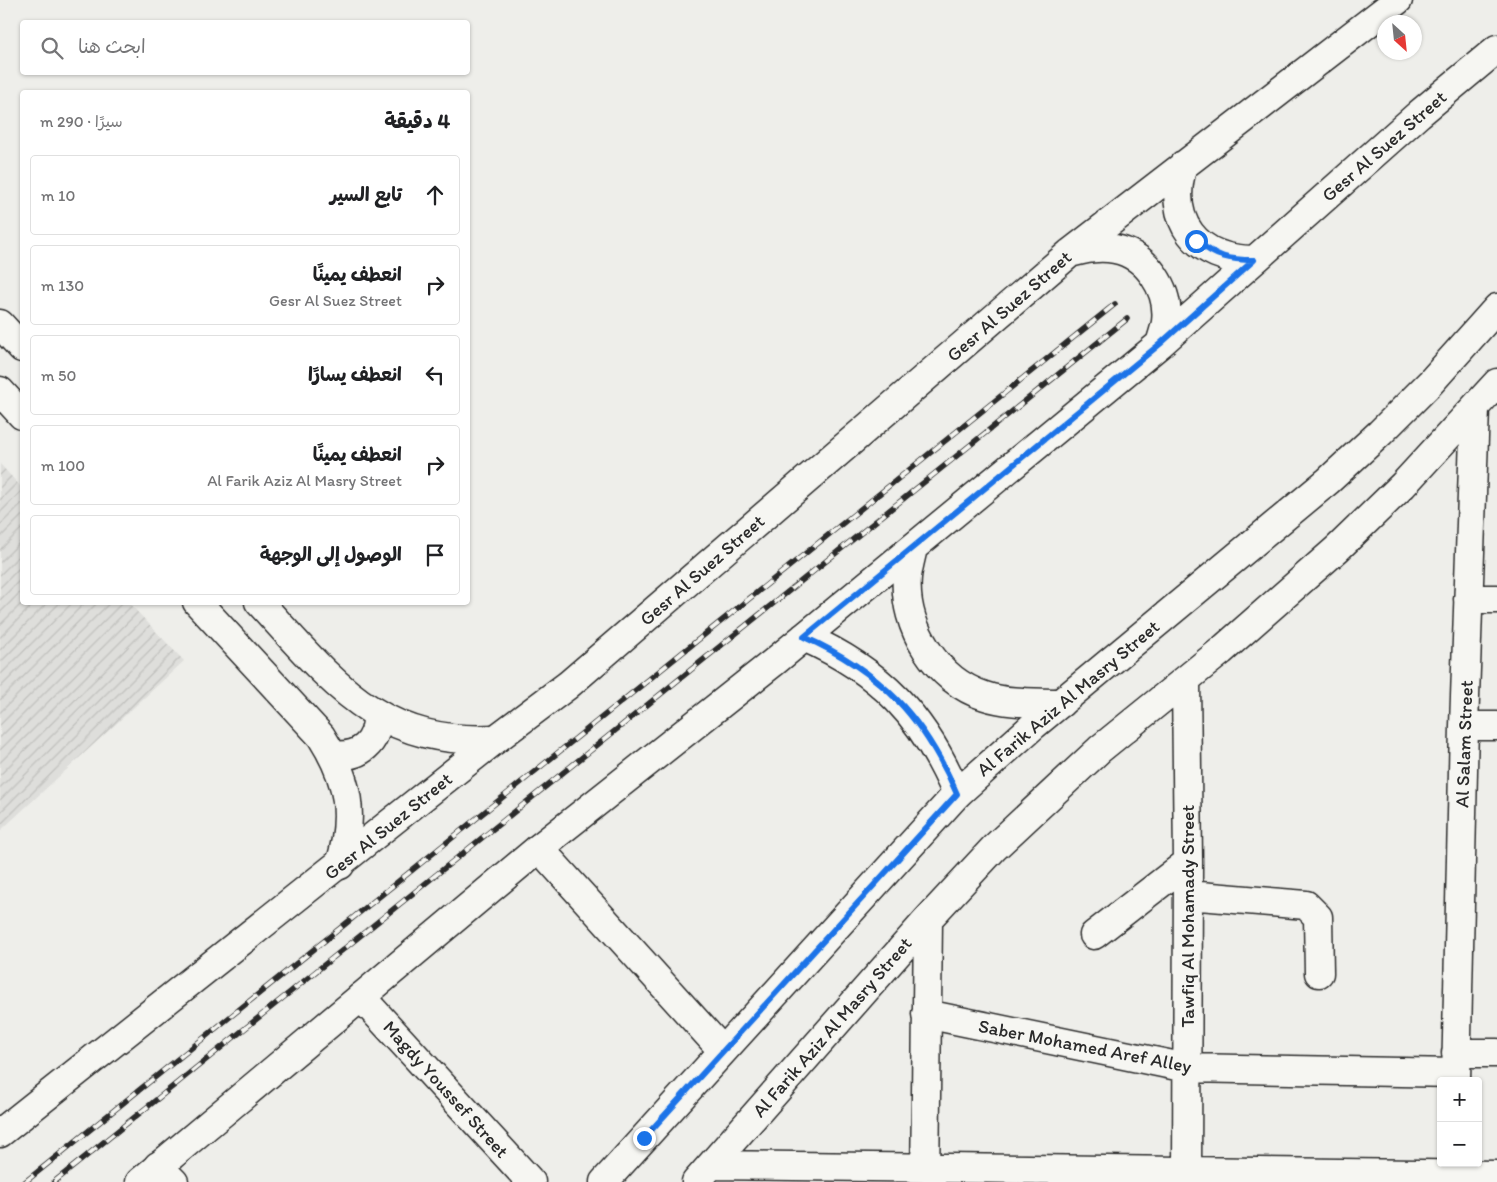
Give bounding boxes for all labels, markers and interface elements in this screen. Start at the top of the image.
north arrow [1377,15,1422,60]
search box [20,20,470,75]
icon: search [38,34,66,62]
text: ابحث هنا [78,35,146,58]
street label: Gesr Al Suez Street [1317,86,1451,206]
text: 4 دقيقة [384,108,450,133]
text: سيرًا · 290 m [40,112,123,131]
icon: ahead [421,181,449,209]
text: تابع السير [330,183,402,206]
text: 10 m [41,186,75,205]
route start [1185,230,1208,253]
street label: Gesr Al Suez Street [942,246,1076,366]
text: انعطف يمينًا [313,263,402,286]
icon: right [421,271,449,299]
text: 130 m [41,276,84,295]
text: Gesr Al Suez Street [269,291,402,310]
icon: left [421,361,449,389]
text: انعطف يسارًا [308,363,402,386]
text: 50 m [41,366,76,385]
text: انعطف يمينًا [313,443,402,466]
icon: right [421,451,449,479]
text: 100 m [41,456,85,475]
text: Al Farik Aziz Al Masry Street [207,471,402,490]
street label: Gesr Al Suez Street [635,510,769,630]
icon: arrive [421,541,449,569]
text: الوصول إلى الوجهة [260,543,402,566]
street label: Al Farik Aziz Al Masry Street [972,615,1164,781]
street label: Al Salam Street [1450,680,1478,808]
street label: Gesr Al Suez Street [319,767,457,885]
street label: Tawfiq Al Mohamady Street [1176,805,1199,1027]
street label: Al Farik Aziz Al Masry Street [747,932,917,1122]
street label: Saber Mohamed Aref Alley [976,1014,1194,1078]
street label: Magdy Youssef Street [378,1016,514,1162]
map controls [1437,1077,1482,1167]
button: + [1437,1077,1482,1122]
button: − [1437,1122,1482,1167]
route end [633,1127,656,1150]

